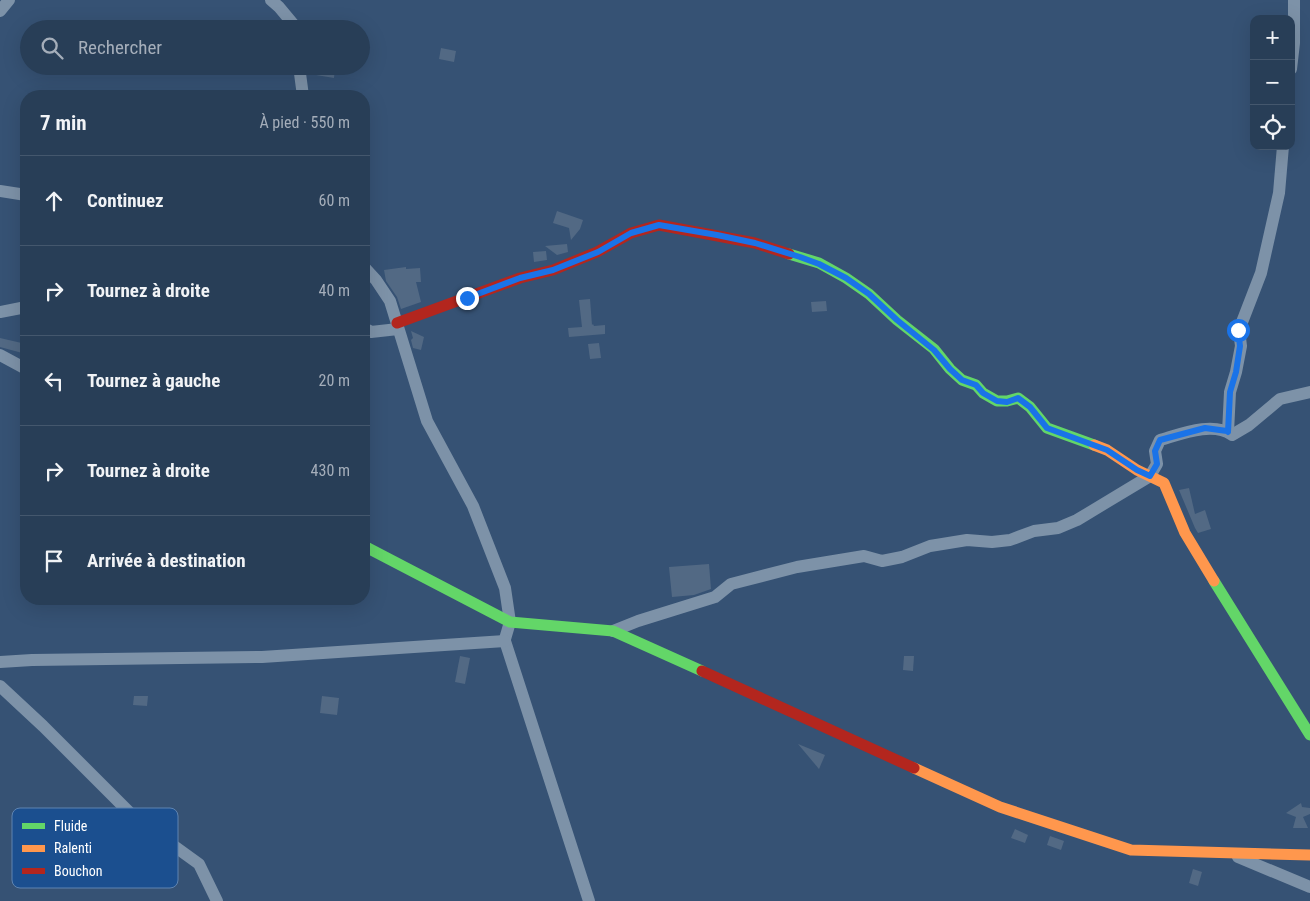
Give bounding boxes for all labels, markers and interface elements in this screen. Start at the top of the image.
map controls [1250,15,1295,150]
button: + [1250,15,1295,60]
search box [20,20,370,75]
icon: search [38,34,66,62]
text: Rechercher [78,36,162,59]
button: − [1250,60,1295,105]
button: locate [1250,105,1295,150]
text: 7 min [40,111,87,135]
text: À pied · 550 m [259,113,350,132]
icon: ahead [40,187,68,215]
text: Continuez [87,189,164,212]
text: 60 m [318,191,350,210]
icon: right [40,277,68,305]
text: Tournez à droite [87,279,210,302]
text: 40 m [318,281,350,300]
route end [456,287,479,310]
route start [1227,319,1250,342]
icon: left [40,367,68,395]
text: Tournez à gauche [87,369,220,392]
text: 20 m [318,371,350,390]
icon: right [40,457,68,485]
text: Tournez à droite [87,459,210,482]
text: 430 m [311,461,350,480]
icon: arrive [40,547,68,575]
text: Arrivée à destination [87,549,246,572]
legend [12,808,178,888]
text: Fluide [54,818,88,834]
text: Ralenti [54,840,92,856]
text: Bouchon [54,863,102,879]

